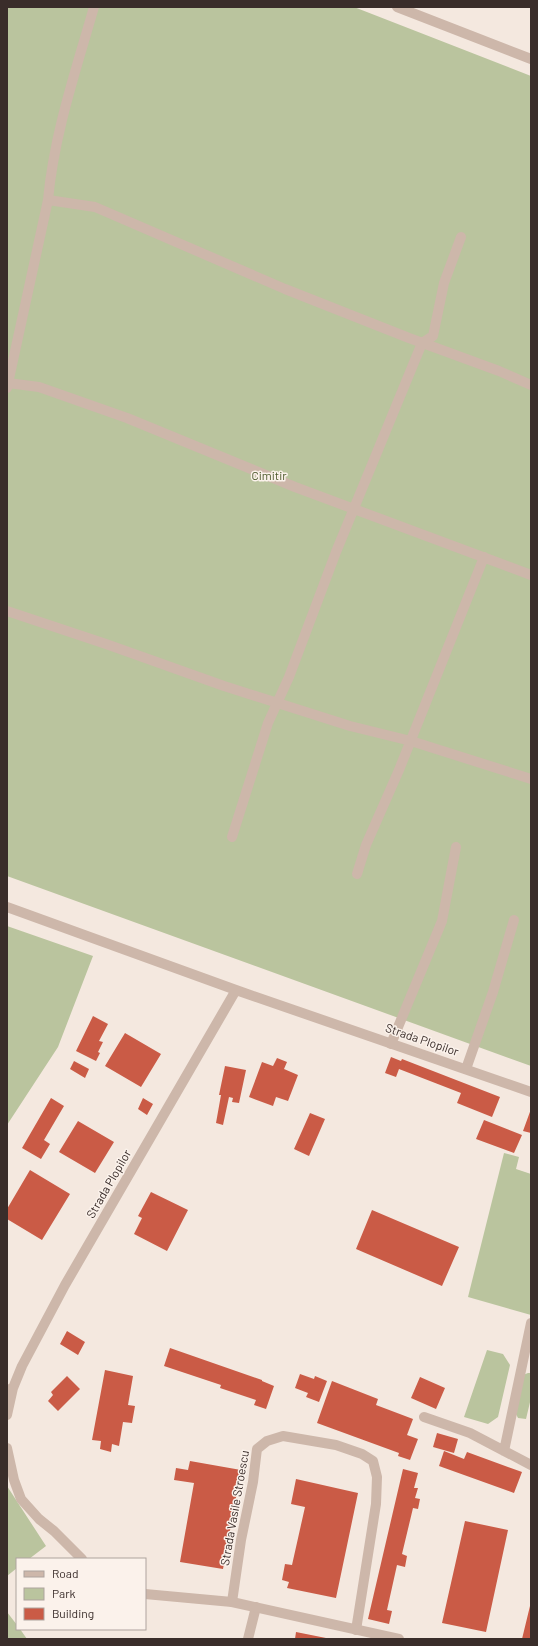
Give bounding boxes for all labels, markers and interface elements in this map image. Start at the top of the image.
park label: Cimitir [251,468,287,482]
street label: Strada Plopilor [384,1020,461,1058]
street label: Strada Plopilor [83,1146,134,1220]
street label: Strada Vasile Stroescu [217,1449,251,1567]
legend [16,1558,146,1630]
text: Road [52,1566,79,1580]
text: Park [52,1586,76,1600]
text: Building [52,1606,94,1620]

